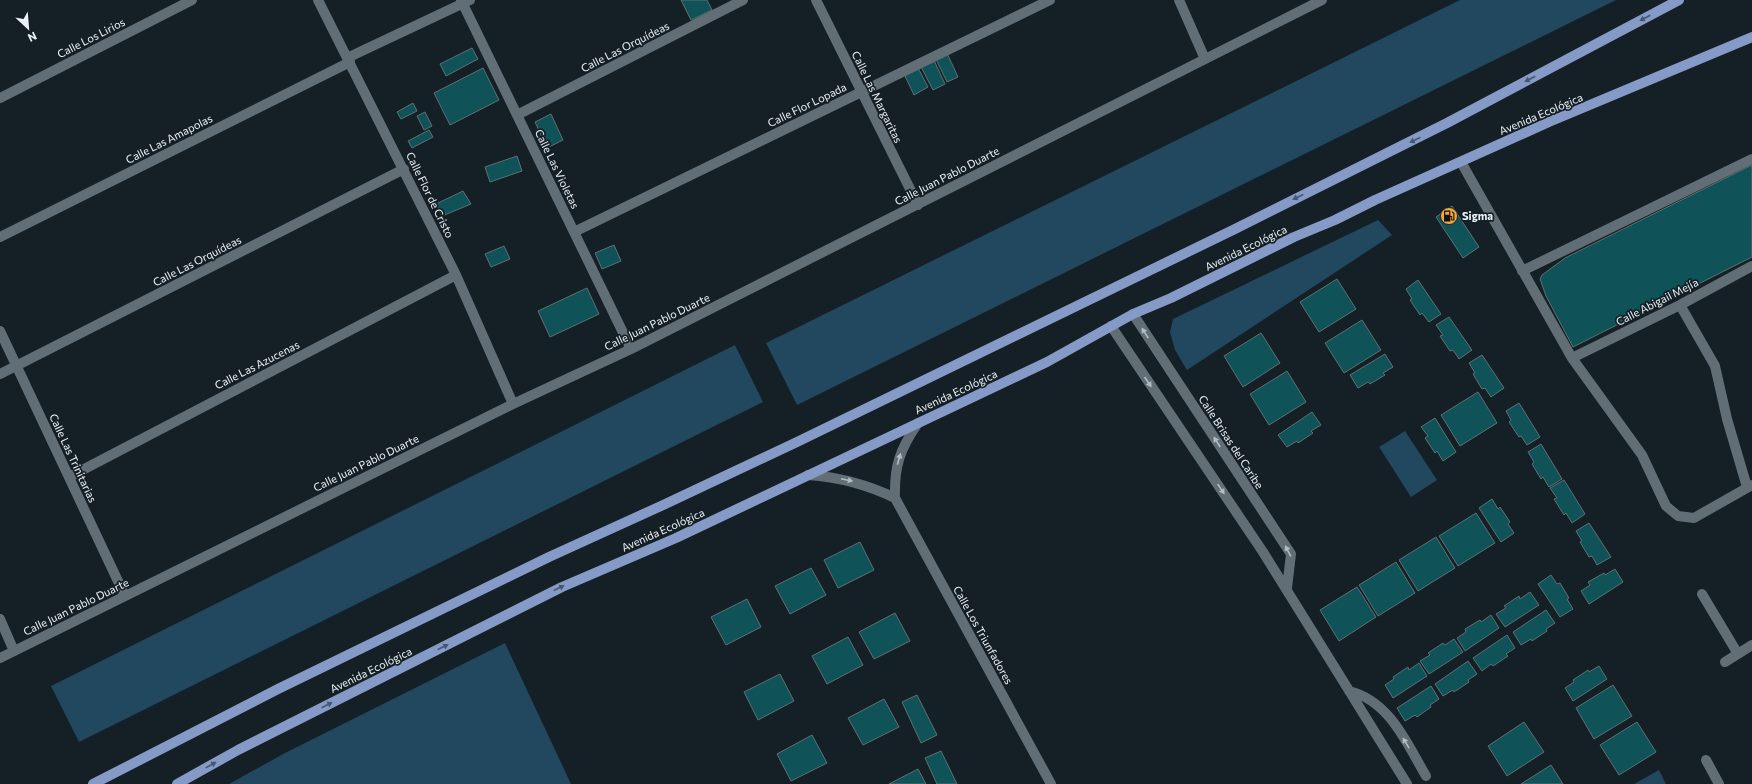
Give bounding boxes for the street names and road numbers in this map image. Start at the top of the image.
street label: Calle Los Lirios [55,15,127,60]
street label: Calle Las Orquídeas [578,19,671,74]
street label: Calle Las Margaritas [850,49,905,145]
street label: Calle Flor Lopada [765,80,848,129]
street label: Avenida Ecológica [1497,90,1585,137]
street label: Calle Las Amapolas [123,111,214,166]
street label: Calle Las Violetas [533,127,582,211]
street label: Calle Juan Pablo Duarte [892,143,1002,208]
street label: Calle Flor de Cristo [404,150,457,240]
street label: Avenida Ecológica [1203,222,1289,273]
street label: Calle Las Orquídeas [150,233,243,288]
street label: Calle Abigail Mejía [1613,275,1700,328]
street label: Calle Juan Pablo Duarte [602,290,712,354]
street label: Calle Las Azucenas [212,338,301,392]
street label: Avenida Ecológica [912,367,999,416]
street label: Calle Brisas del Caribe [1196,393,1267,491]
street label: Calle Las Trinitarias [47,411,100,504]
street label: Calle Juan Pablo Duarte [311,431,421,495]
street label: Avenida Ecológica [619,505,706,554]
street label: Calle Juan Pablo Duarte [21,575,131,639]
street label: Calle Los Triunfadores [951,583,1016,686]
street label: Avenida Ecológica [328,644,414,695]

